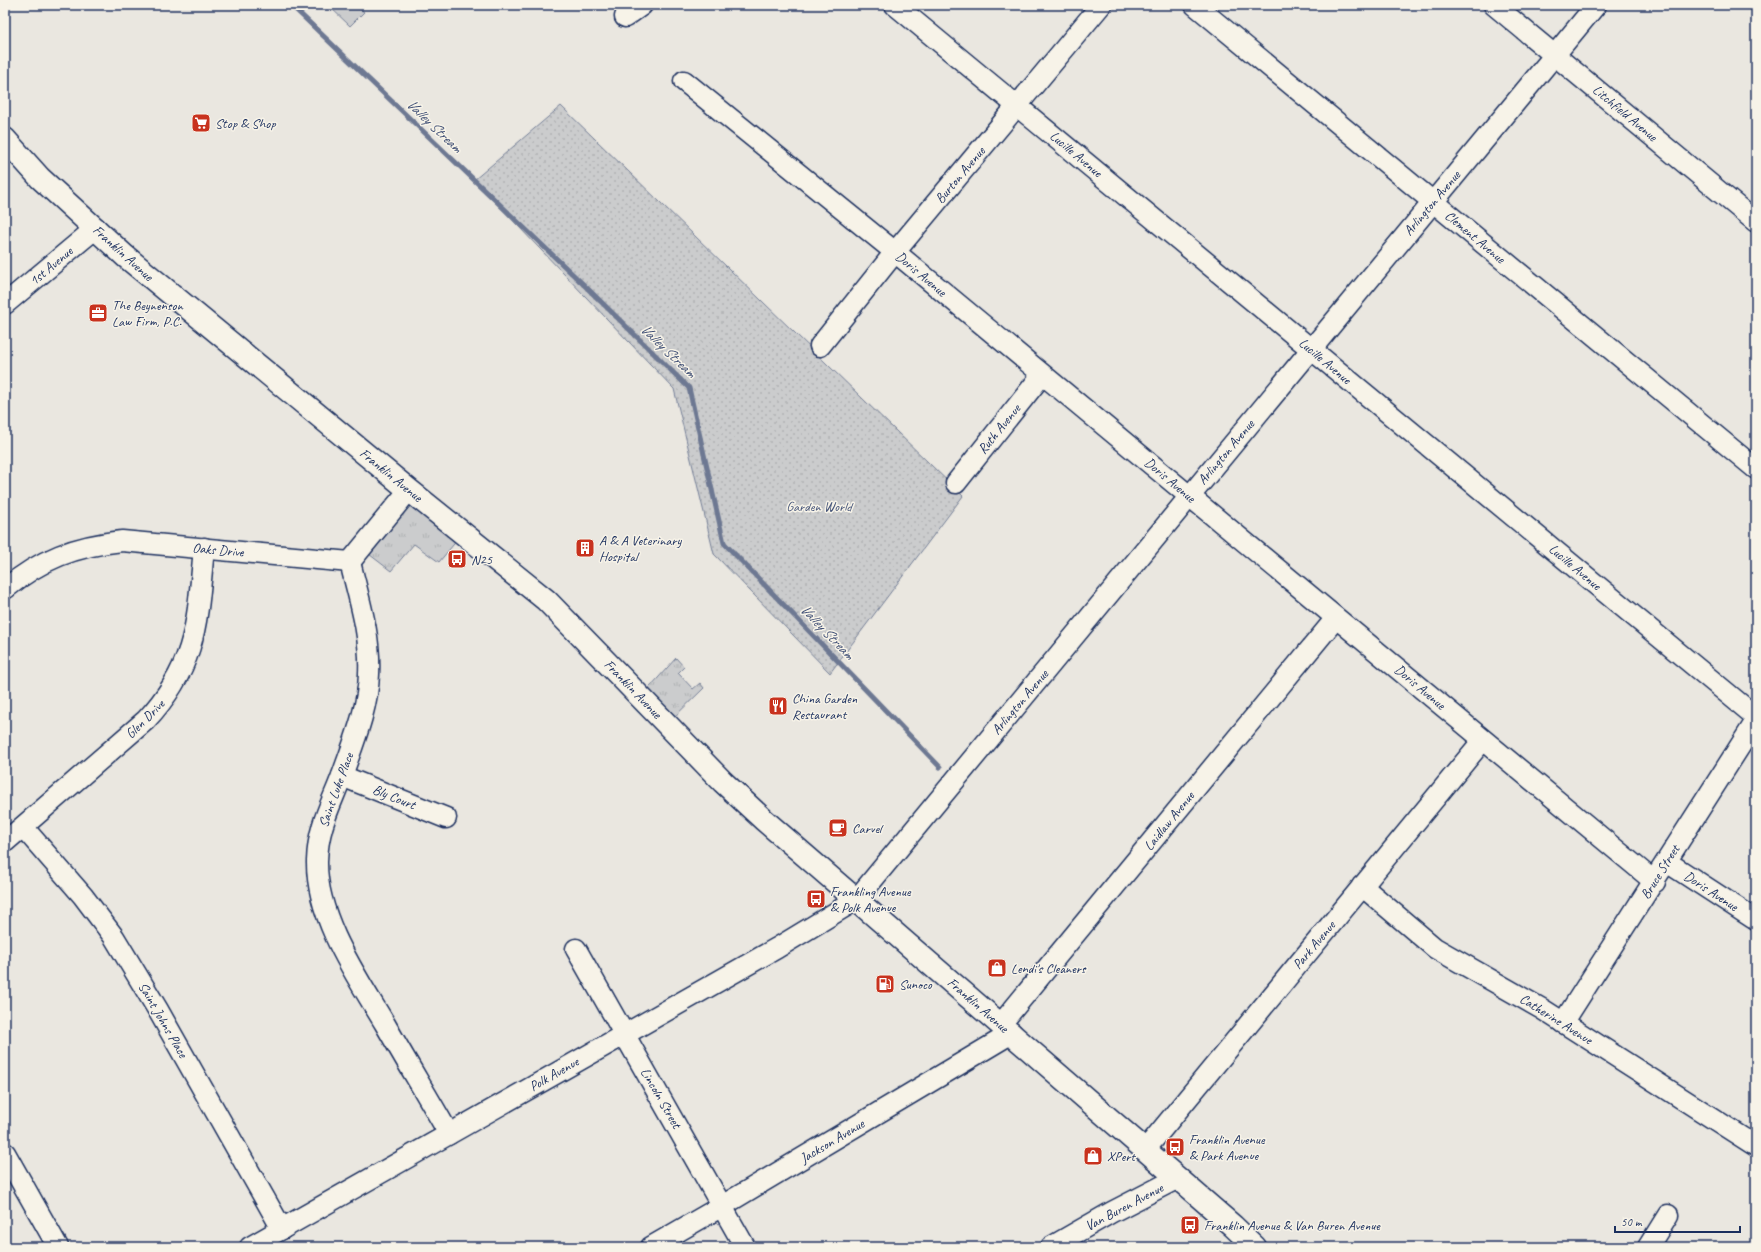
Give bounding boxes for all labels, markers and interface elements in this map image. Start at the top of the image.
street label: Litchfield Avenue [1589,81,1662,146]
water label: Valley Stream [402,95,467,158]
supermarket icon: Stop & Shop [190,112,212,134]
place label: Stop & Shop [215,115,276,132]
street label: Lucille Avenue [1046,127,1107,182]
street label: Burton Avenue [931,142,990,207]
street label: Arlington Avenue [1400,166,1465,239]
street label: Clement Avenue [1441,207,1510,268]
street label: Franklin Avenue [89,221,158,286]
street label: 1st Avenue [26,242,77,289]
street label: Doris Avenue [892,248,951,301]
place label: The Beynenson Law Firm, P.C. [112,297,183,330]
office icon: The Beynenson Law Firm, P.C. [87,302,109,324]
water label: Valley Stream [636,320,701,383]
street label: Lucille Avenue [1295,334,1356,389]
street label: Ruth Avenue [974,400,1025,457]
street label: Arlington Avenue [1194,415,1259,488]
street label: Franklin Avenue [356,445,427,506]
street label: Doris Avenue [1141,454,1200,507]
park label: Garden World [786,498,854,515]
place label: A & A Veterinary Hospital [599,532,682,565]
building icon: A & A Veterinary Hospital [574,537,596,559]
street label: Oaks Drive [192,539,246,561]
street label: Lucille Avenue [1545,540,1606,595]
bus stop icon: N25 [446,548,468,570]
place label: N25 [471,551,493,568]
water label: Valley Stream [796,600,859,665]
street label: Franklin Avenue [601,656,666,723]
street label: Doris Avenue [1391,661,1450,714]
street label: Arlington Avenue [988,665,1053,738]
place label: China Garden Restaurant [792,690,858,723]
street label: Glen Drive [122,695,169,742]
restaurant icon: China Garden Restaurant [767,695,789,717]
street label: Saint Luke Place [315,749,358,830]
street label: Bly Court [370,781,419,814]
street label: Laidlaw Avenue [1140,787,1199,854]
cafe icon: Carvel [827,817,849,839]
place label: Carvel [852,820,884,837]
street label: Bruce Street [1637,841,1684,902]
street label: Doris Avenue [1681,867,1742,916]
place label: Frankling Avenue & Polk Avenue [830,883,912,916]
bus stop icon: Frankling Avenue & Polk Avenue [805,888,827,910]
street label: Park Avenue [1289,916,1340,973]
shop icon: Lendi's Cleaners [986,957,1008,979]
place label: Lendi's Cleaners [1011,960,1087,977]
fuel station icon: Sunoco [874,973,896,995]
street label: Franklin Avenue [944,974,1013,1037]
place label: Sunoco [899,976,933,993]
street label: Saint Johns Place [135,979,192,1062]
street label: Catherine Avenue [1517,990,1597,1049]
street label: Polk Avenue [526,1052,583,1095]
street label: Lincoln Street [637,1065,686,1133]
street label: Jackson Avenue [796,1114,868,1167]
place label: Franklin Avenue & Park Avenue [1189,1131,1266,1164]
bus stop icon: Franklin Avenue & Park Avenue [1164,1136,1186,1158]
shop icon: XPert [1082,1145,1104,1167]
place label: XPert [1107,1148,1136,1165]
street label: Van Buren Avenue [1082,1179,1167,1235]
scale bar [1615,1208,1740,1234]
bus stop icon: Franklin Avenue & Van Buren Avenue [1179,1214,1201,1236]
text: 50 m [1621,1214,1643,1230]
place label: Franklin Avenue & Van Buren Avenue [1204,1217,1381,1234]

